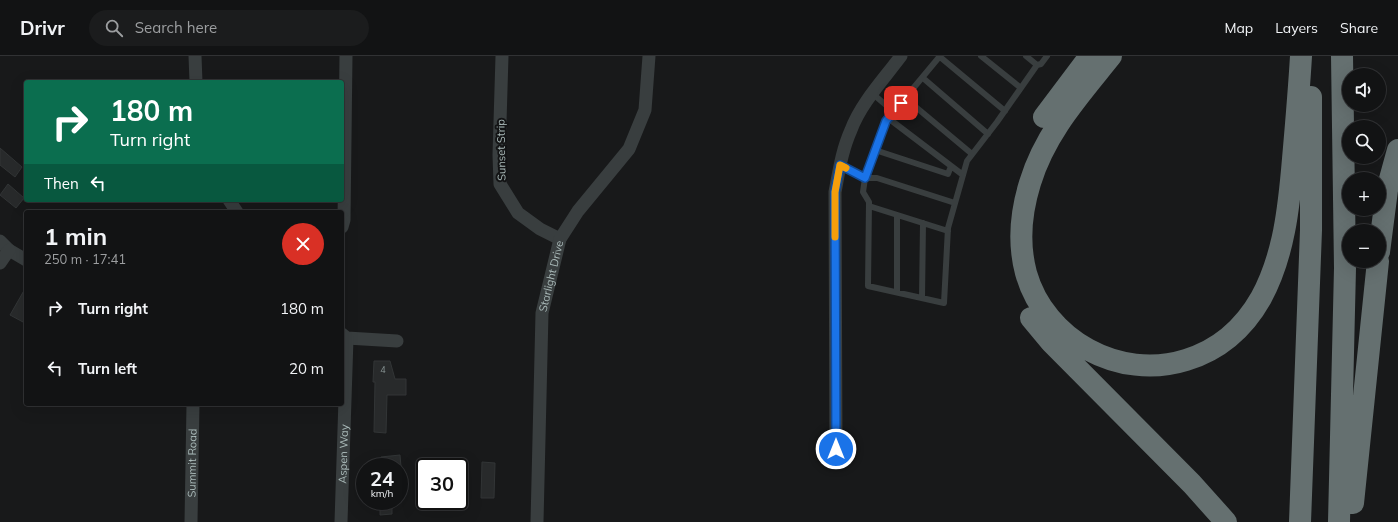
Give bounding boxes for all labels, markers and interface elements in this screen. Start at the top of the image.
search box [89,10,369,46]
text: Drivr [20,16,65,40]
icon: search [103,17,125,39]
text: Search here [135,18,217,37]
text: Map [1224,19,1253,37]
text: Layers [1275,19,1318,37]
text: Share [1340,19,1378,37]
map controls [1342,68,1386,268]
button: sound [1342,68,1386,112]
pin [884,86,918,120]
icon: arrive [890,92,912,114]
text: 180 m [110,93,193,128]
icon: right [44,96,96,148]
street label: Sunset Strip [493,119,509,181]
button: search [1342,120,1386,164]
text: Turn right [110,128,190,151]
icon: left [87,172,109,194]
button: + [1342,172,1386,216]
text: Then [44,174,79,193]
text: 1 min [44,221,107,251]
button: close [282,223,324,265]
button: − [1342,224,1386,268]
street label: Starlight Drive [536,239,566,313]
text: 250 m · 17:41 [44,251,126,267]
icon: right [44,297,66,319]
text: Turn right [78,299,148,318]
text: 180 m [280,299,324,318]
icon: left [44,357,66,379]
text: Turn left [78,359,137,378]
text: 20 m [289,359,324,378]
house number: 4 [380,364,386,375]
street label: Aspen Way [335,424,351,484]
street label: Summit Road [184,428,200,498]
position arrow [815,428,857,470]
speed limit sign: 30 [416,458,468,510]
text: 24 [370,466,394,491]
text: km/h [371,487,393,500]

